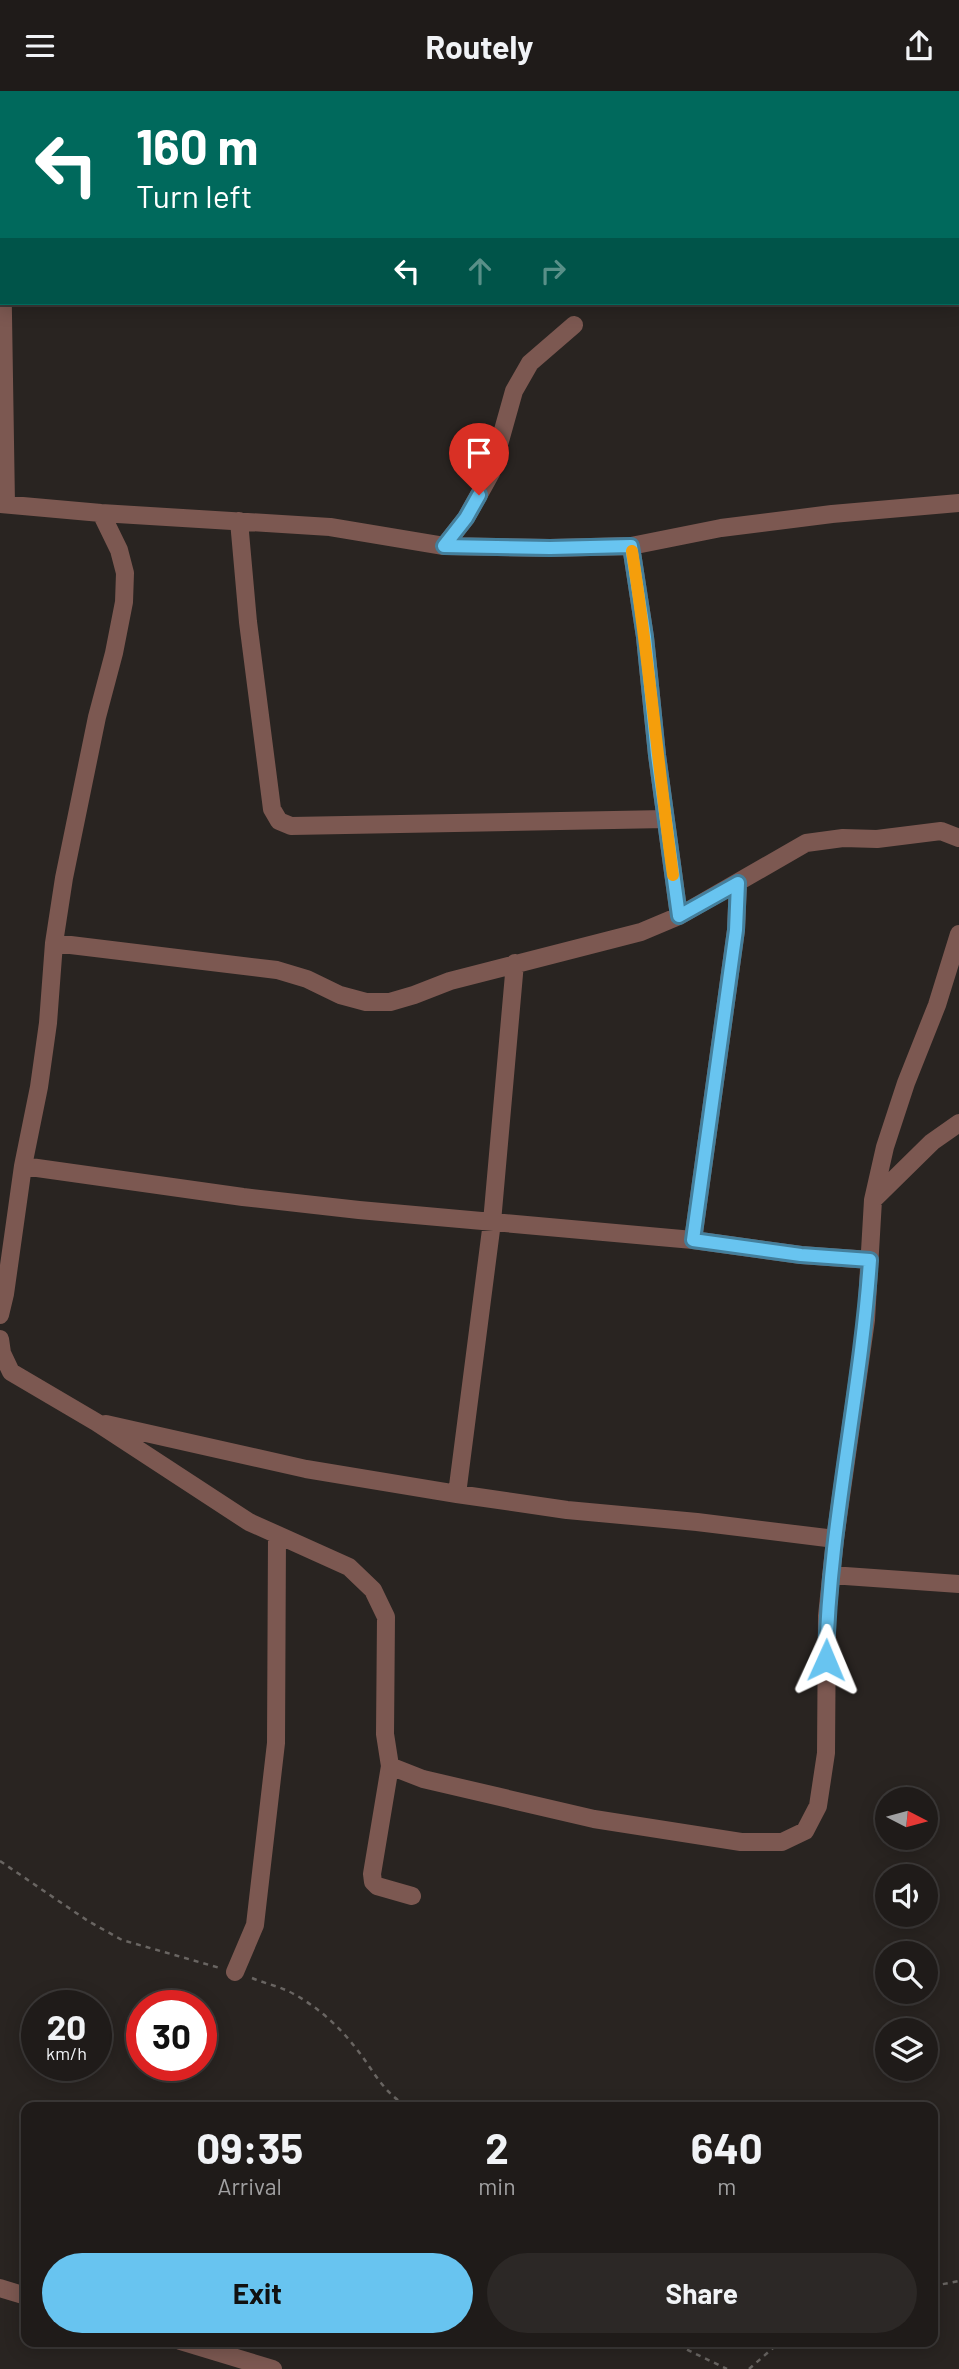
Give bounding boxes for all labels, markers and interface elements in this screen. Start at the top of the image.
icon: menu [21,27,59,65]
text: Routely [425,27,534,65]
icon: share [900,27,938,65]
text: 160 m [136,116,258,175]
icon: left [21,119,112,210]
text: Turn left [136,176,253,214]
icon: left [388,252,426,290]
icon: ahead [461,252,499,290]
icon: right [534,252,572,290]
pin [449,423,509,495]
icon: arrive [460,434,498,472]
position arrow [789,1623,863,1697]
north arrow [875,1787,938,1850]
map controls [875,1787,938,2081]
button: sound [875,1864,938,1927]
button: search [875,1941,938,2004]
speed limit sign: 30 [126,1990,217,2081]
text: 20 [47,2005,86,2047]
button: layers [875,2018,938,2081]
text: km/h [46,2042,87,2064]
text: 09:35 [196,2122,303,2172]
text: 2 [485,2122,509,2172]
text: 640 [691,2122,763,2172]
text: Arrival [218,2172,282,2200]
text: min [478,2172,516,2200]
text: m [717,2172,736,2200]
button: Exit [42,2253,473,2333]
button: Share [487,2253,917,2333]

